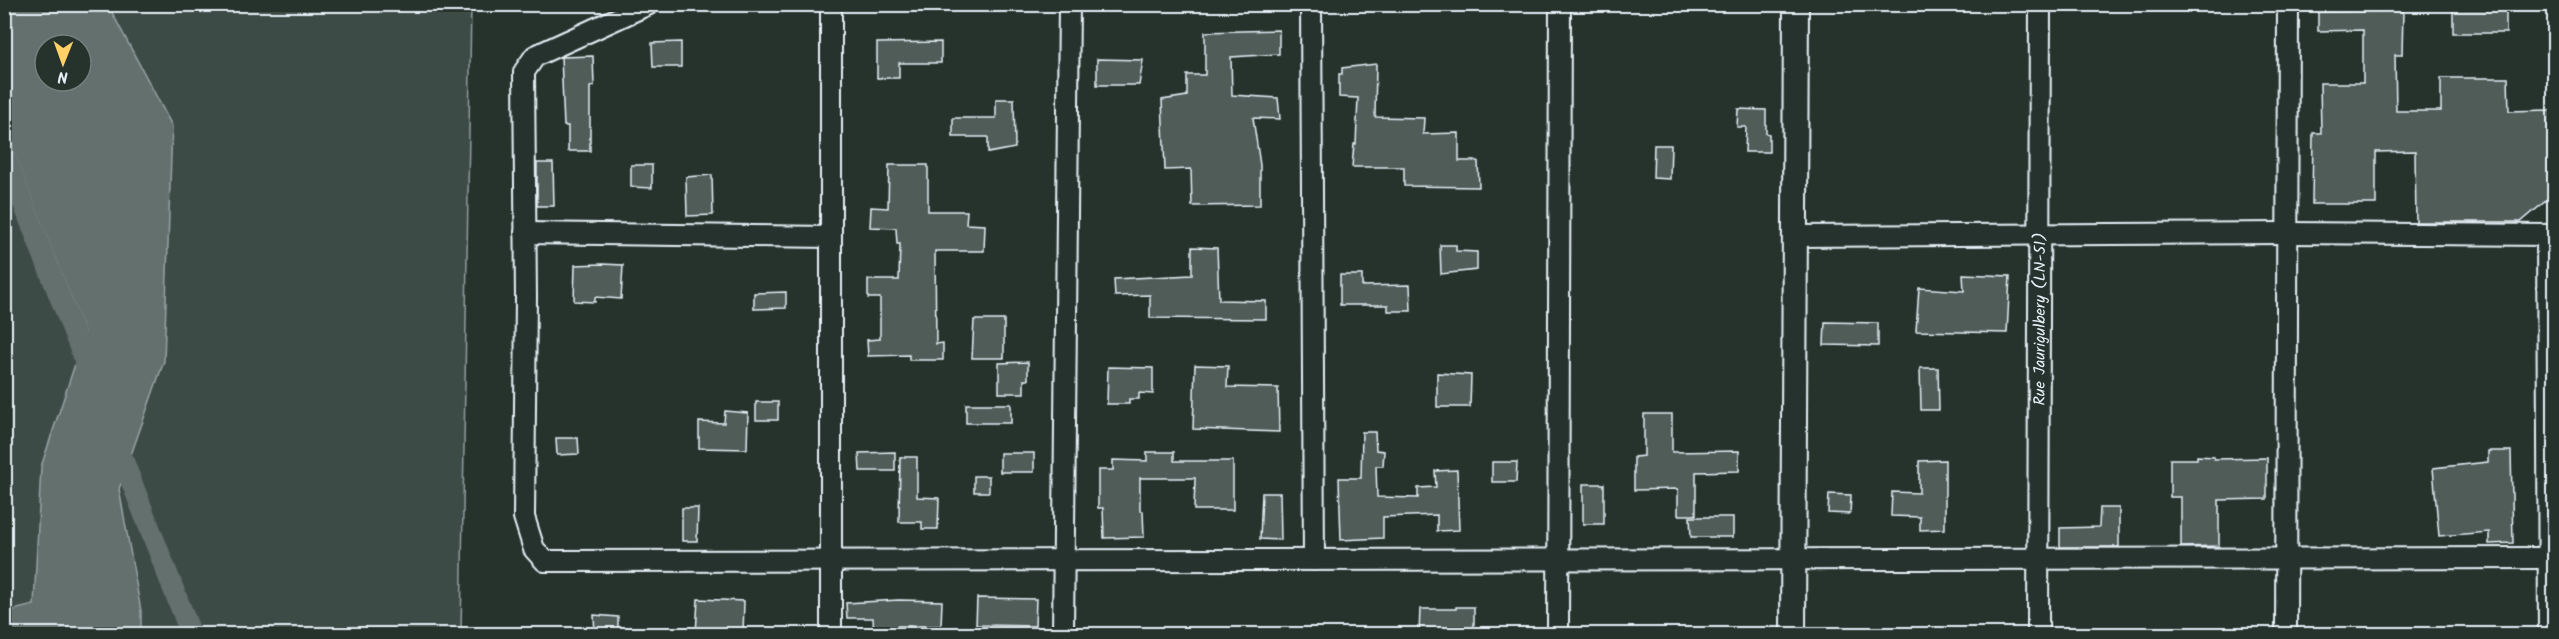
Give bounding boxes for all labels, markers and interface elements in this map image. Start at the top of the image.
north arrow [33,33,93,93]
text: N [57,64,68,89]
street label: Rue Jaurigulbery (LN-51) [2028,232,2053,406]

